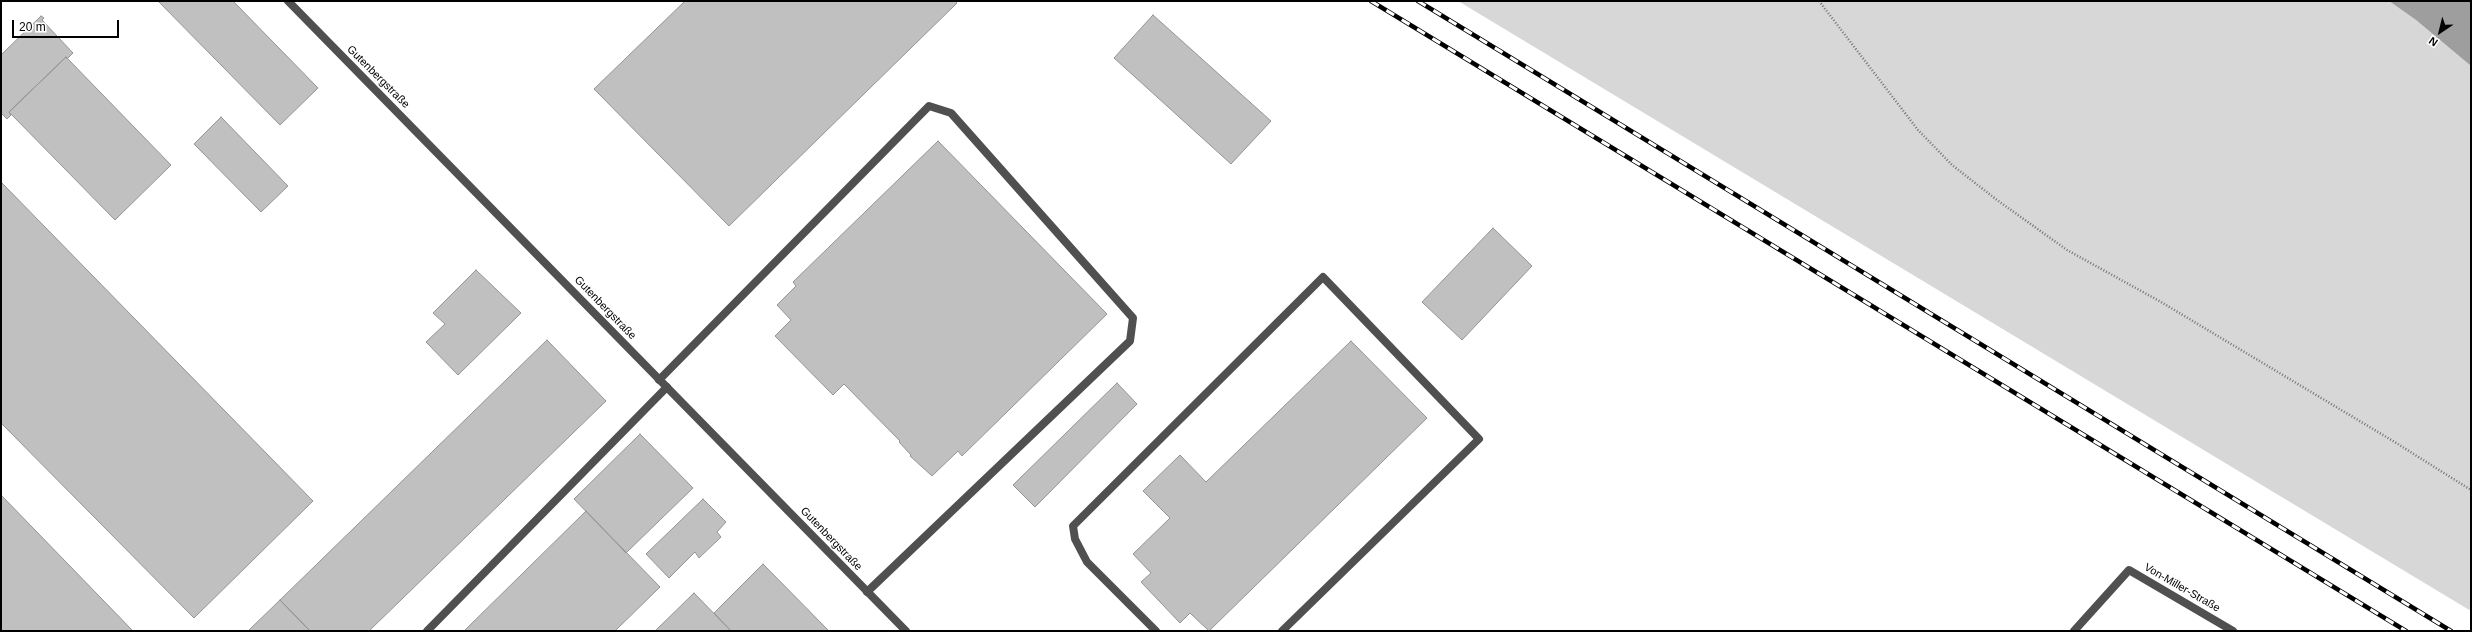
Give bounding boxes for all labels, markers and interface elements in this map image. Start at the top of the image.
scale bar [14,12,121,38]
north arrow [2420,12,2460,52]
text: 20 m [19,20,46,34]
text: N [2426,35,2440,49]
street label: Gutenbergstraße [344,43,412,111]
street label: Gutenbergstraße [571,274,639,342]
street label: Gutenbergstraße [797,505,865,573]
street label: Von-Miller-Straße [2142,561,2222,615]

